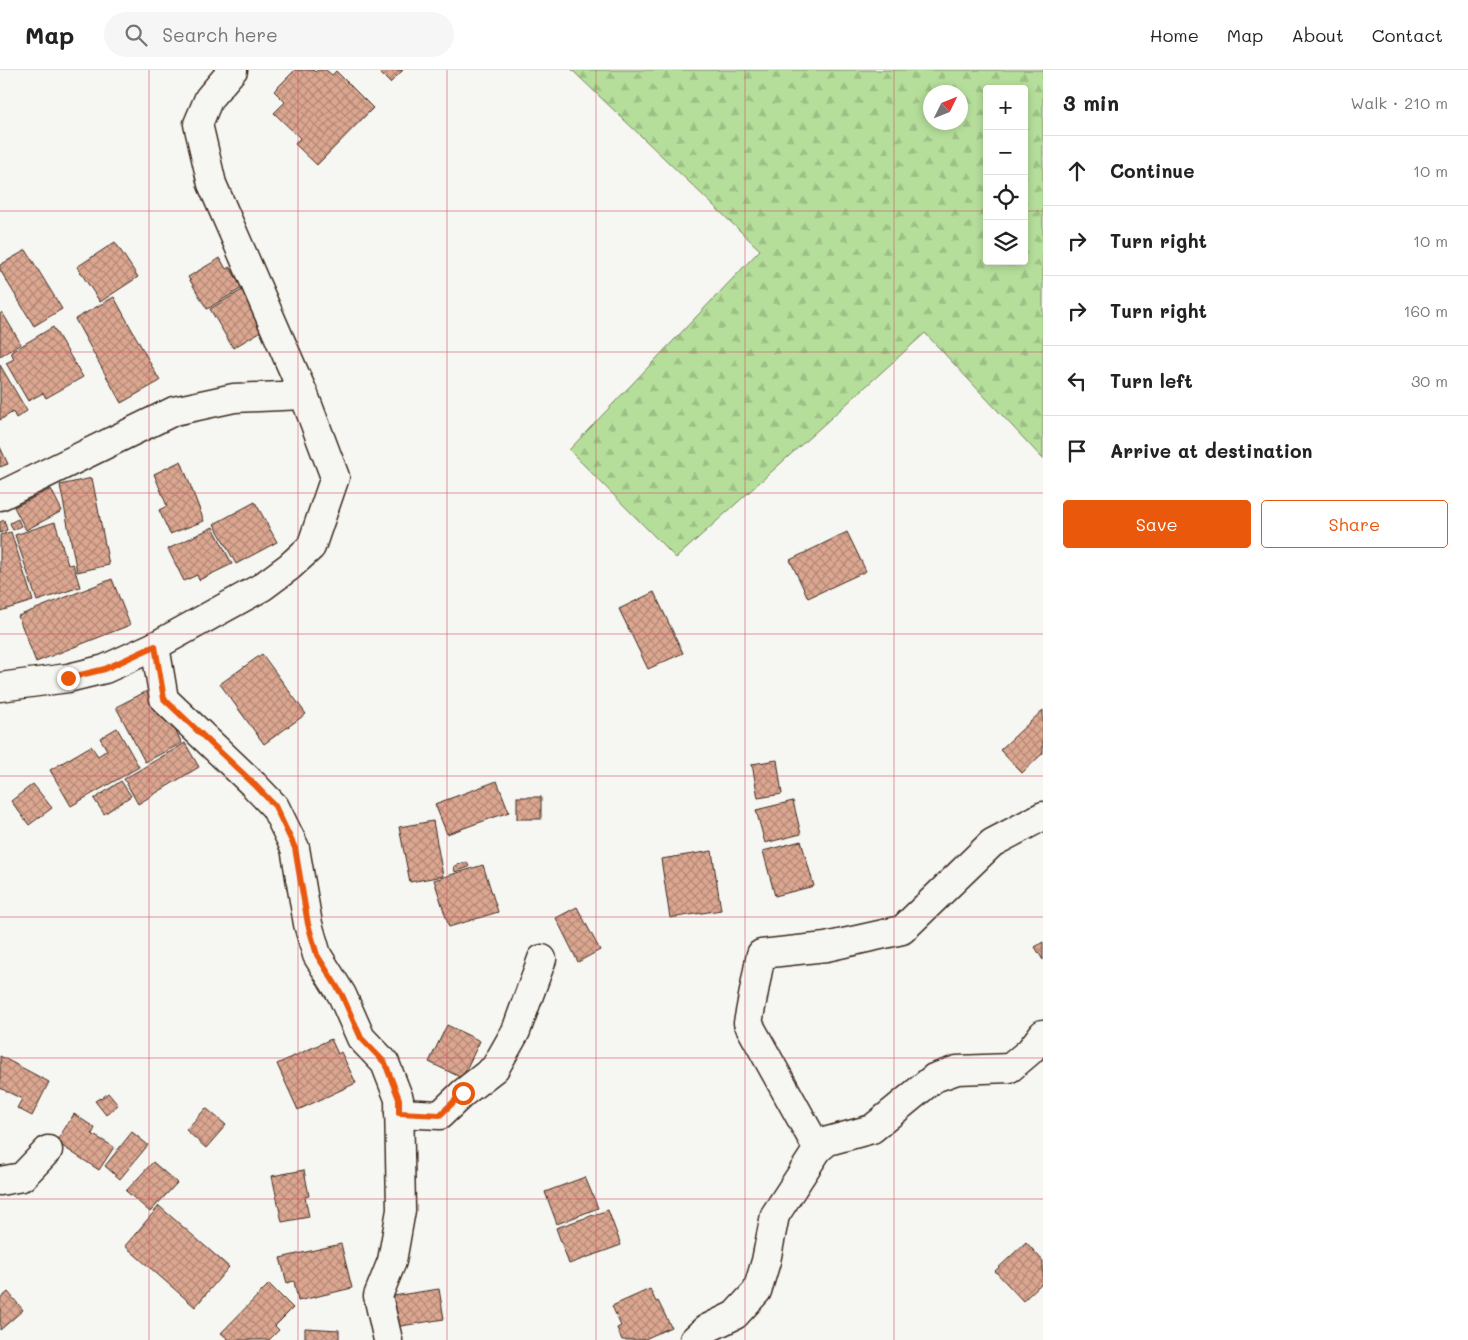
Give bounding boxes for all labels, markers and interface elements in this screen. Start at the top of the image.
search box [104,12,454,57]
text: Map [25,19,74,50]
icon: search [122,21,150,49]
text: Search here [162,22,278,47]
text: Home [1150,23,1199,47]
text: Map [1227,23,1263,47]
text: About [1291,23,1344,47]
text: Contact [1372,23,1443,47]
north arrow [923,85,968,130]
map controls [983,85,1028,265]
button: + [983,85,1028,130]
text: 3 min [1063,89,1119,116]
text: Walk · 210 m [1350,92,1448,113]
button: − [983,130,1028,175]
icon: ahead [1063,157,1091,185]
text: Continue [1110,158,1195,183]
text: 10 m [1413,160,1448,181]
button: locate [983,175,1028,220]
button: layers [983,220,1028,265]
icon: right [1063,227,1091,255]
text: Turn right [1110,228,1207,253]
text: 10 m [1413,230,1448,251]
icon: right [1063,297,1091,325]
text: Turn right [1110,298,1207,323]
text: 160 m [1403,300,1448,321]
icon: left [1063,367,1091,395]
text: Turn left [1110,368,1193,393]
text: 30 m [1411,370,1448,391]
icon: arrive [1063,437,1091,465]
text: Arrive at destination [1110,438,1313,463]
button: Save [1063,500,1251,548]
button: Share [1261,500,1448,548]
route end [57,667,80,690]
route start [452,1082,475,1105]

